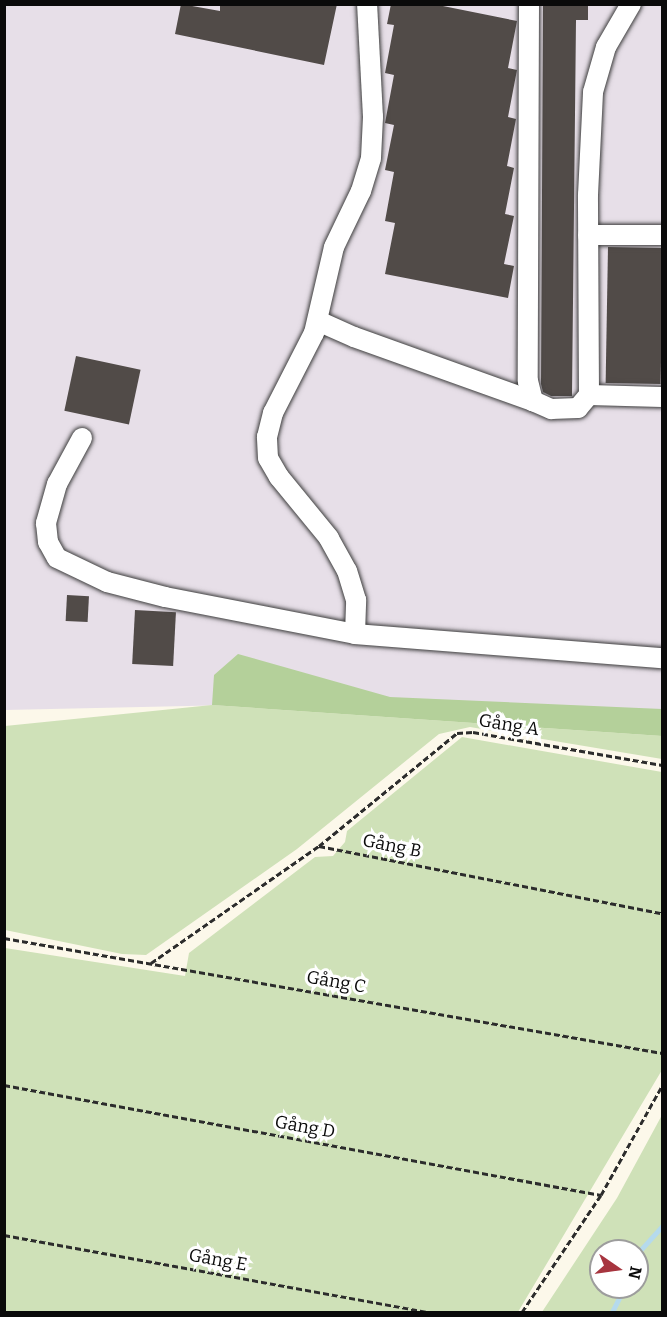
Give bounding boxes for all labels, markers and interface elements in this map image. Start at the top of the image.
street label: Gång A [477,710,541,740]
street label: Gång B [361,830,423,862]
street label: Gång C [305,966,367,998]
street label: Gång D [273,1111,337,1143]
north arrow [589,1239,649,1299]
street label: Gång E [187,1244,249,1276]
text: N [624,1265,646,1281]

